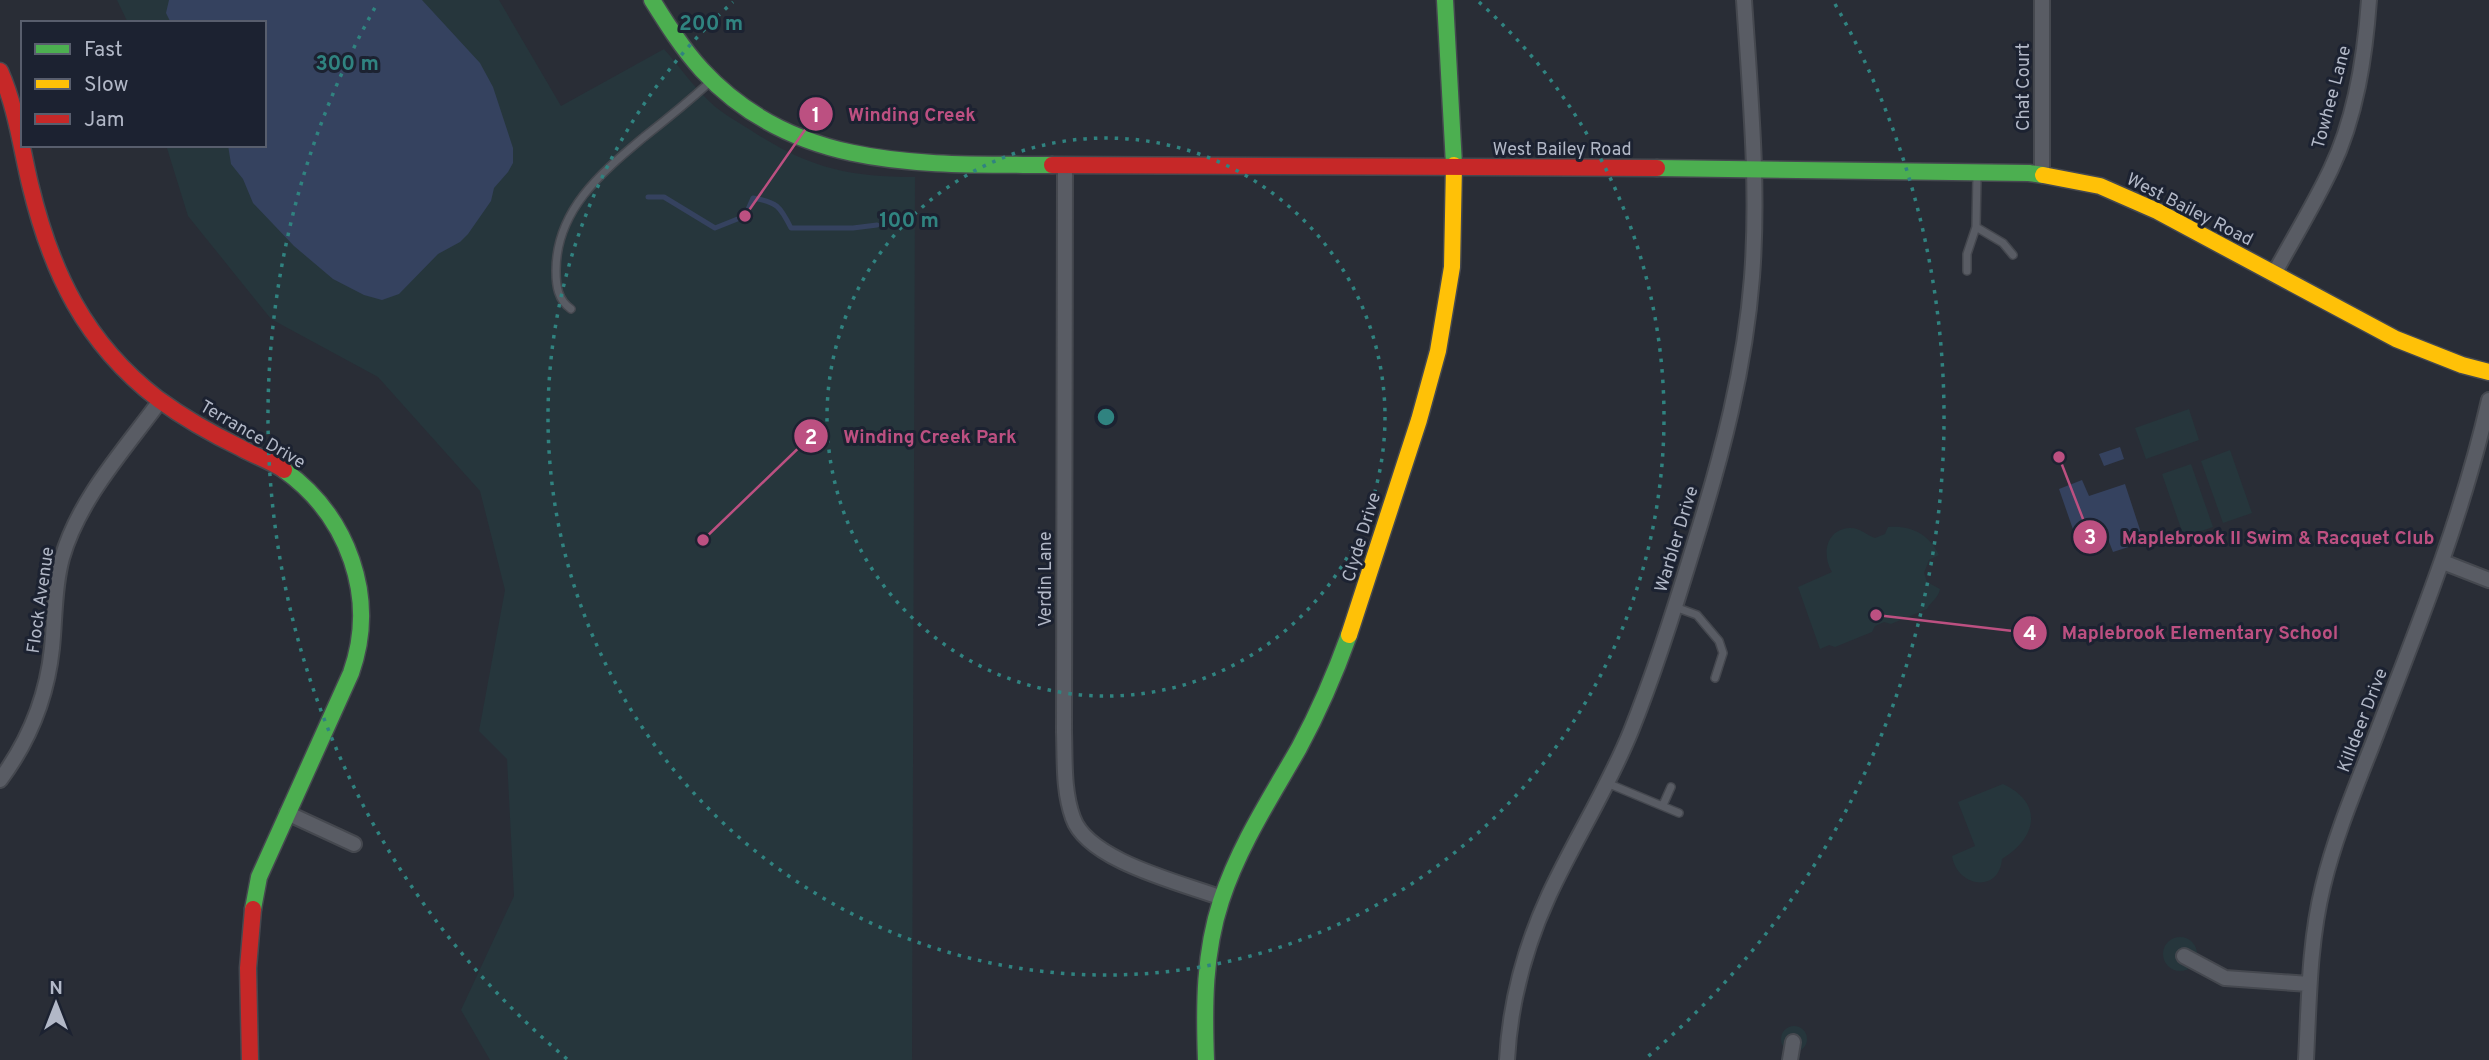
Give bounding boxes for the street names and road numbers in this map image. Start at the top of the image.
street label: Chat Court [2013,43,2036,131]
street label: Towhee Lane [2308,43,2357,151]
street label: West Bailey Road [1492,139,1632,162]
street label: West Bailey Road [2122,169,2256,252]
street label: Terrance Drive [195,396,309,475]
street label: Warbler Drive [1650,484,1704,595]
street label: Clyde Drive [1338,490,1387,585]
street label: Verdin Lane [1035,531,1058,627]
street label: Flock Avenue [23,545,60,655]
street label: Killdeer Drive [2333,665,2394,776]

